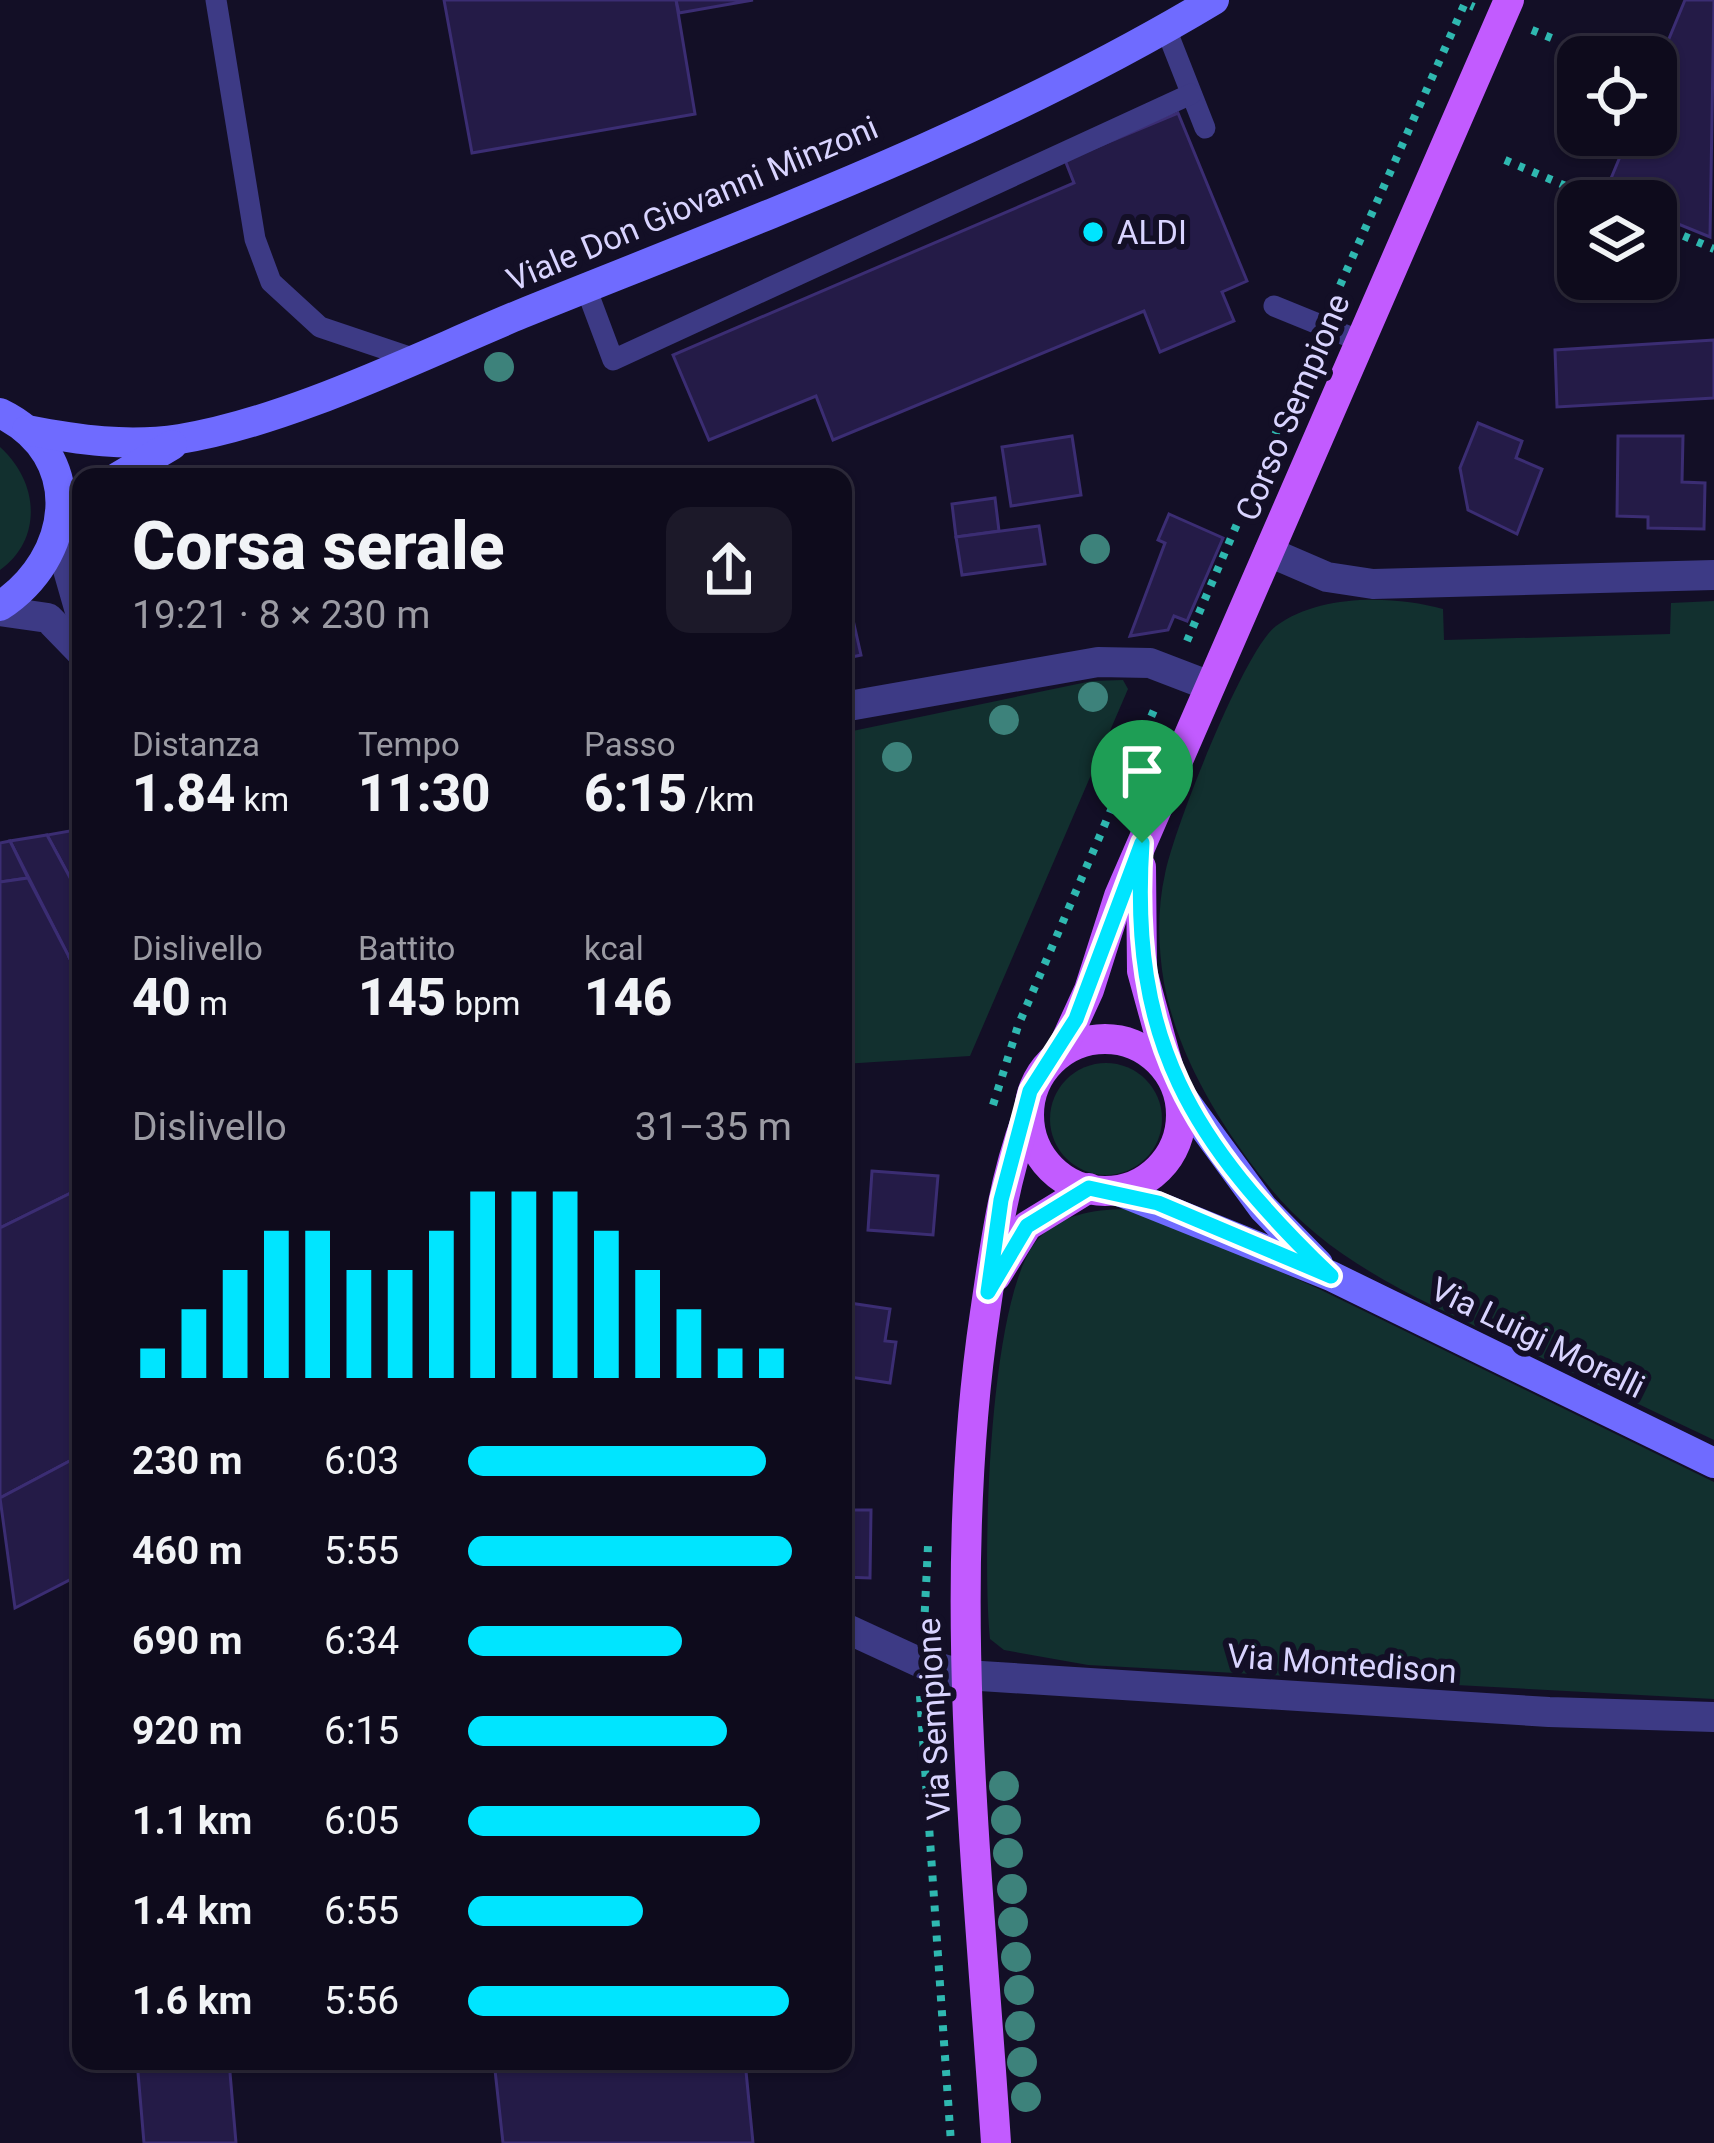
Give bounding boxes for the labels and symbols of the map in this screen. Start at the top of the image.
street label: Viale Don Giovanni Minzoni [501,108,884,299]
place label: ALDI [1117,213,1187,252]
marker: ALDI [1080,219,1106,245]
street label: Corso Sempione [1227,288,1358,526]
pin [1091,720,1193,843]
street label: Via Luigi Morelli [1424,1269,1651,1406]
street label: Via Sempione [909,1617,958,1821]
street label: Via Montedison [1226,1636,1458,1691]

